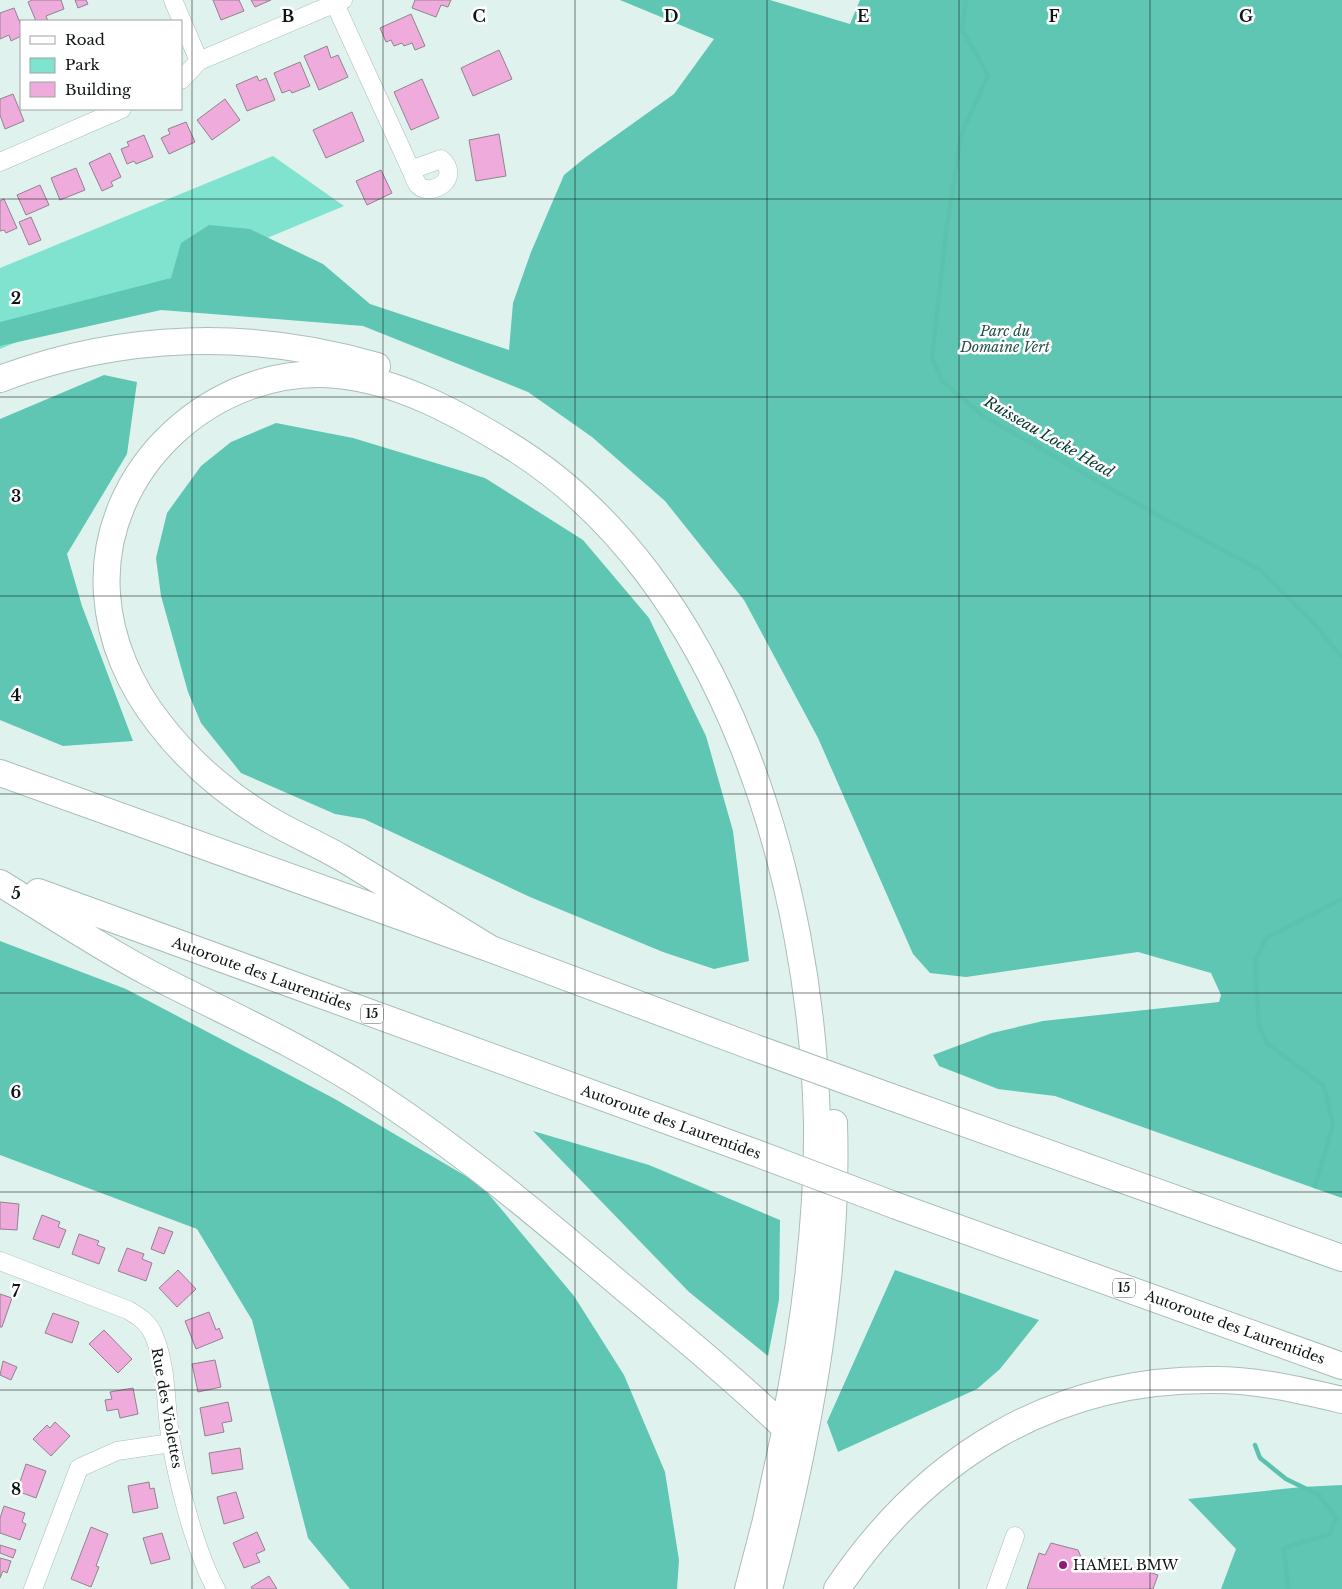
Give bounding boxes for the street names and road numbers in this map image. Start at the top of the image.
street label: Autoroute des Laurentides [169,933,354,1015]
road number: 15 [361,1004,383,1024]
street label: Autoroute des Laurentides [578,1081,763,1163]
road number: 15 [1113,1278,1135,1298]
street label: Autoroute des Laurentides [1142,1286,1327,1368]
street label: Rue des Violettes [148,1346,186,1470]

